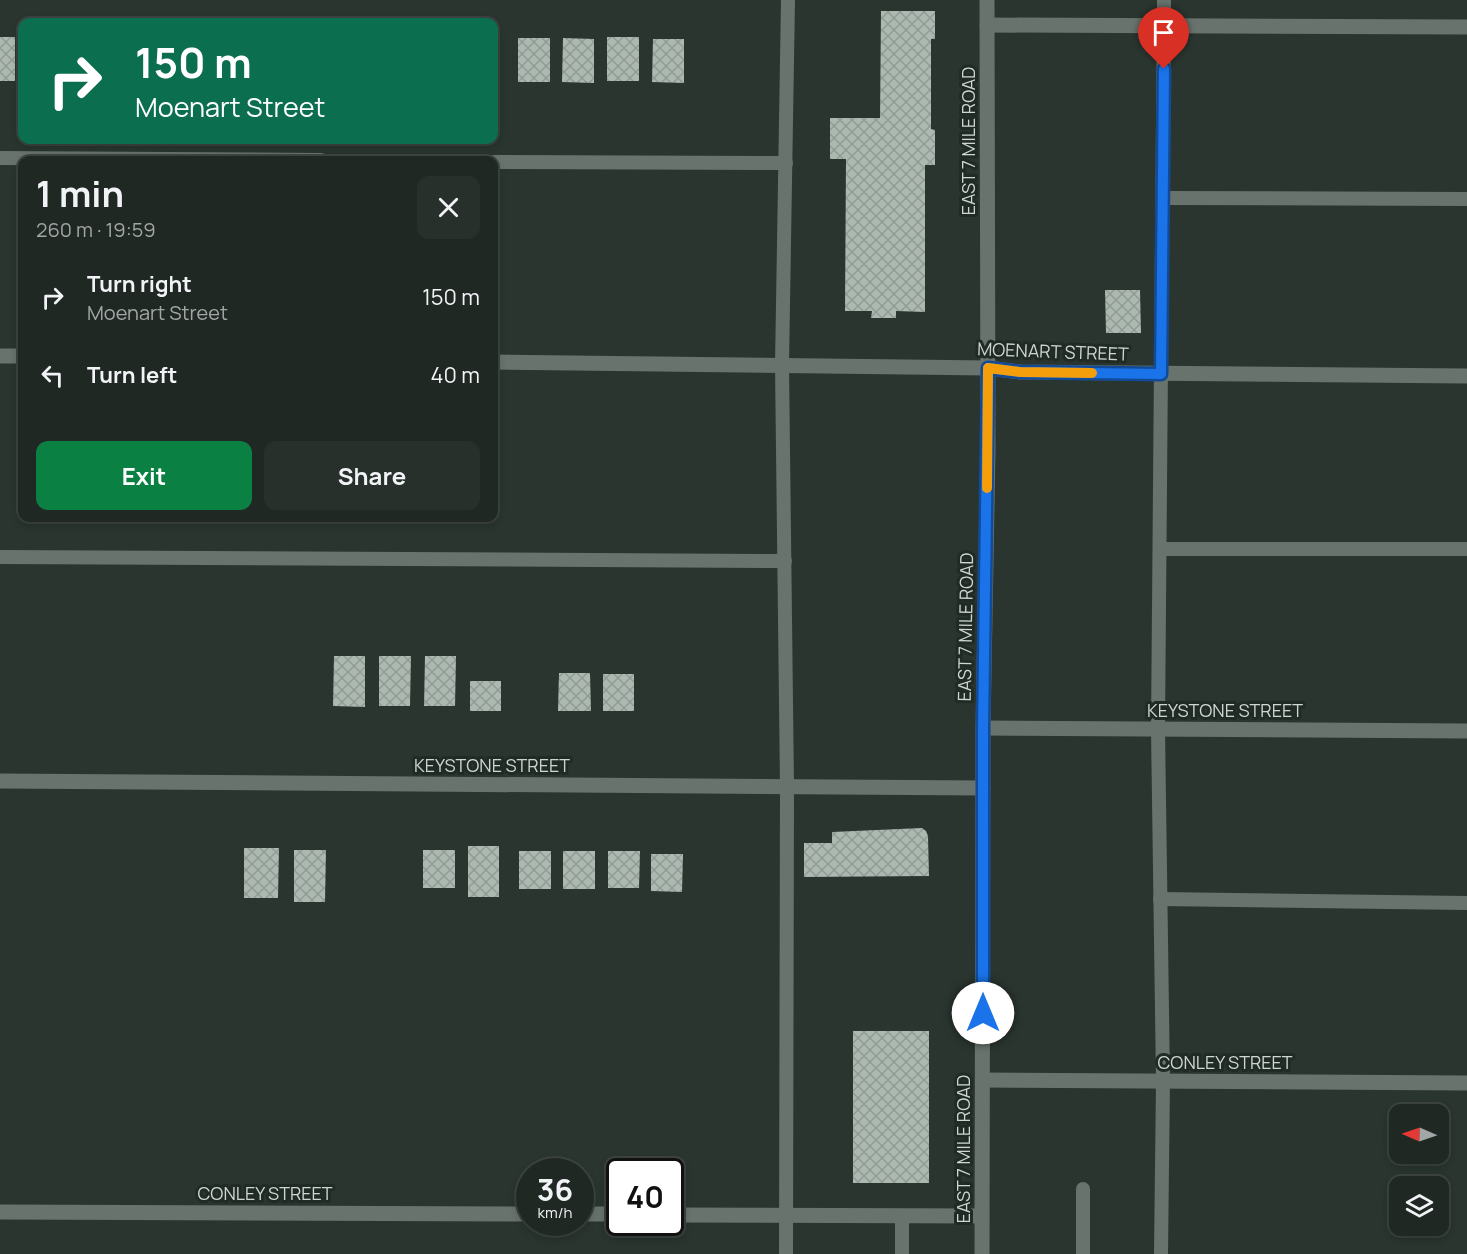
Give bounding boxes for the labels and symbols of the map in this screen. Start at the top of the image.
pin [1138,7,1189,69]
street label: EAST 7 MILE ROAD [956,67,980,215]
street label: MOENART STREET [977,336,1129,366]
street label: EAST 7 MILE ROAD [952,552,978,702]
street label: KEYSTONE STREET [1147,698,1303,722]
street label: KEYSTONE STREET [414,753,570,777]
position arrow [951,981,1015,1045]
street label: CONLEY STREET [1157,1050,1293,1074]
street label: EAST 7 MILE ROAD [951,1075,975,1223]
north arrow [1389,1104,1449,1164]
speed limit sign: 40 [606,1158,684,1236]
street label: CONLEY STREET [197,1181,333,1205]

